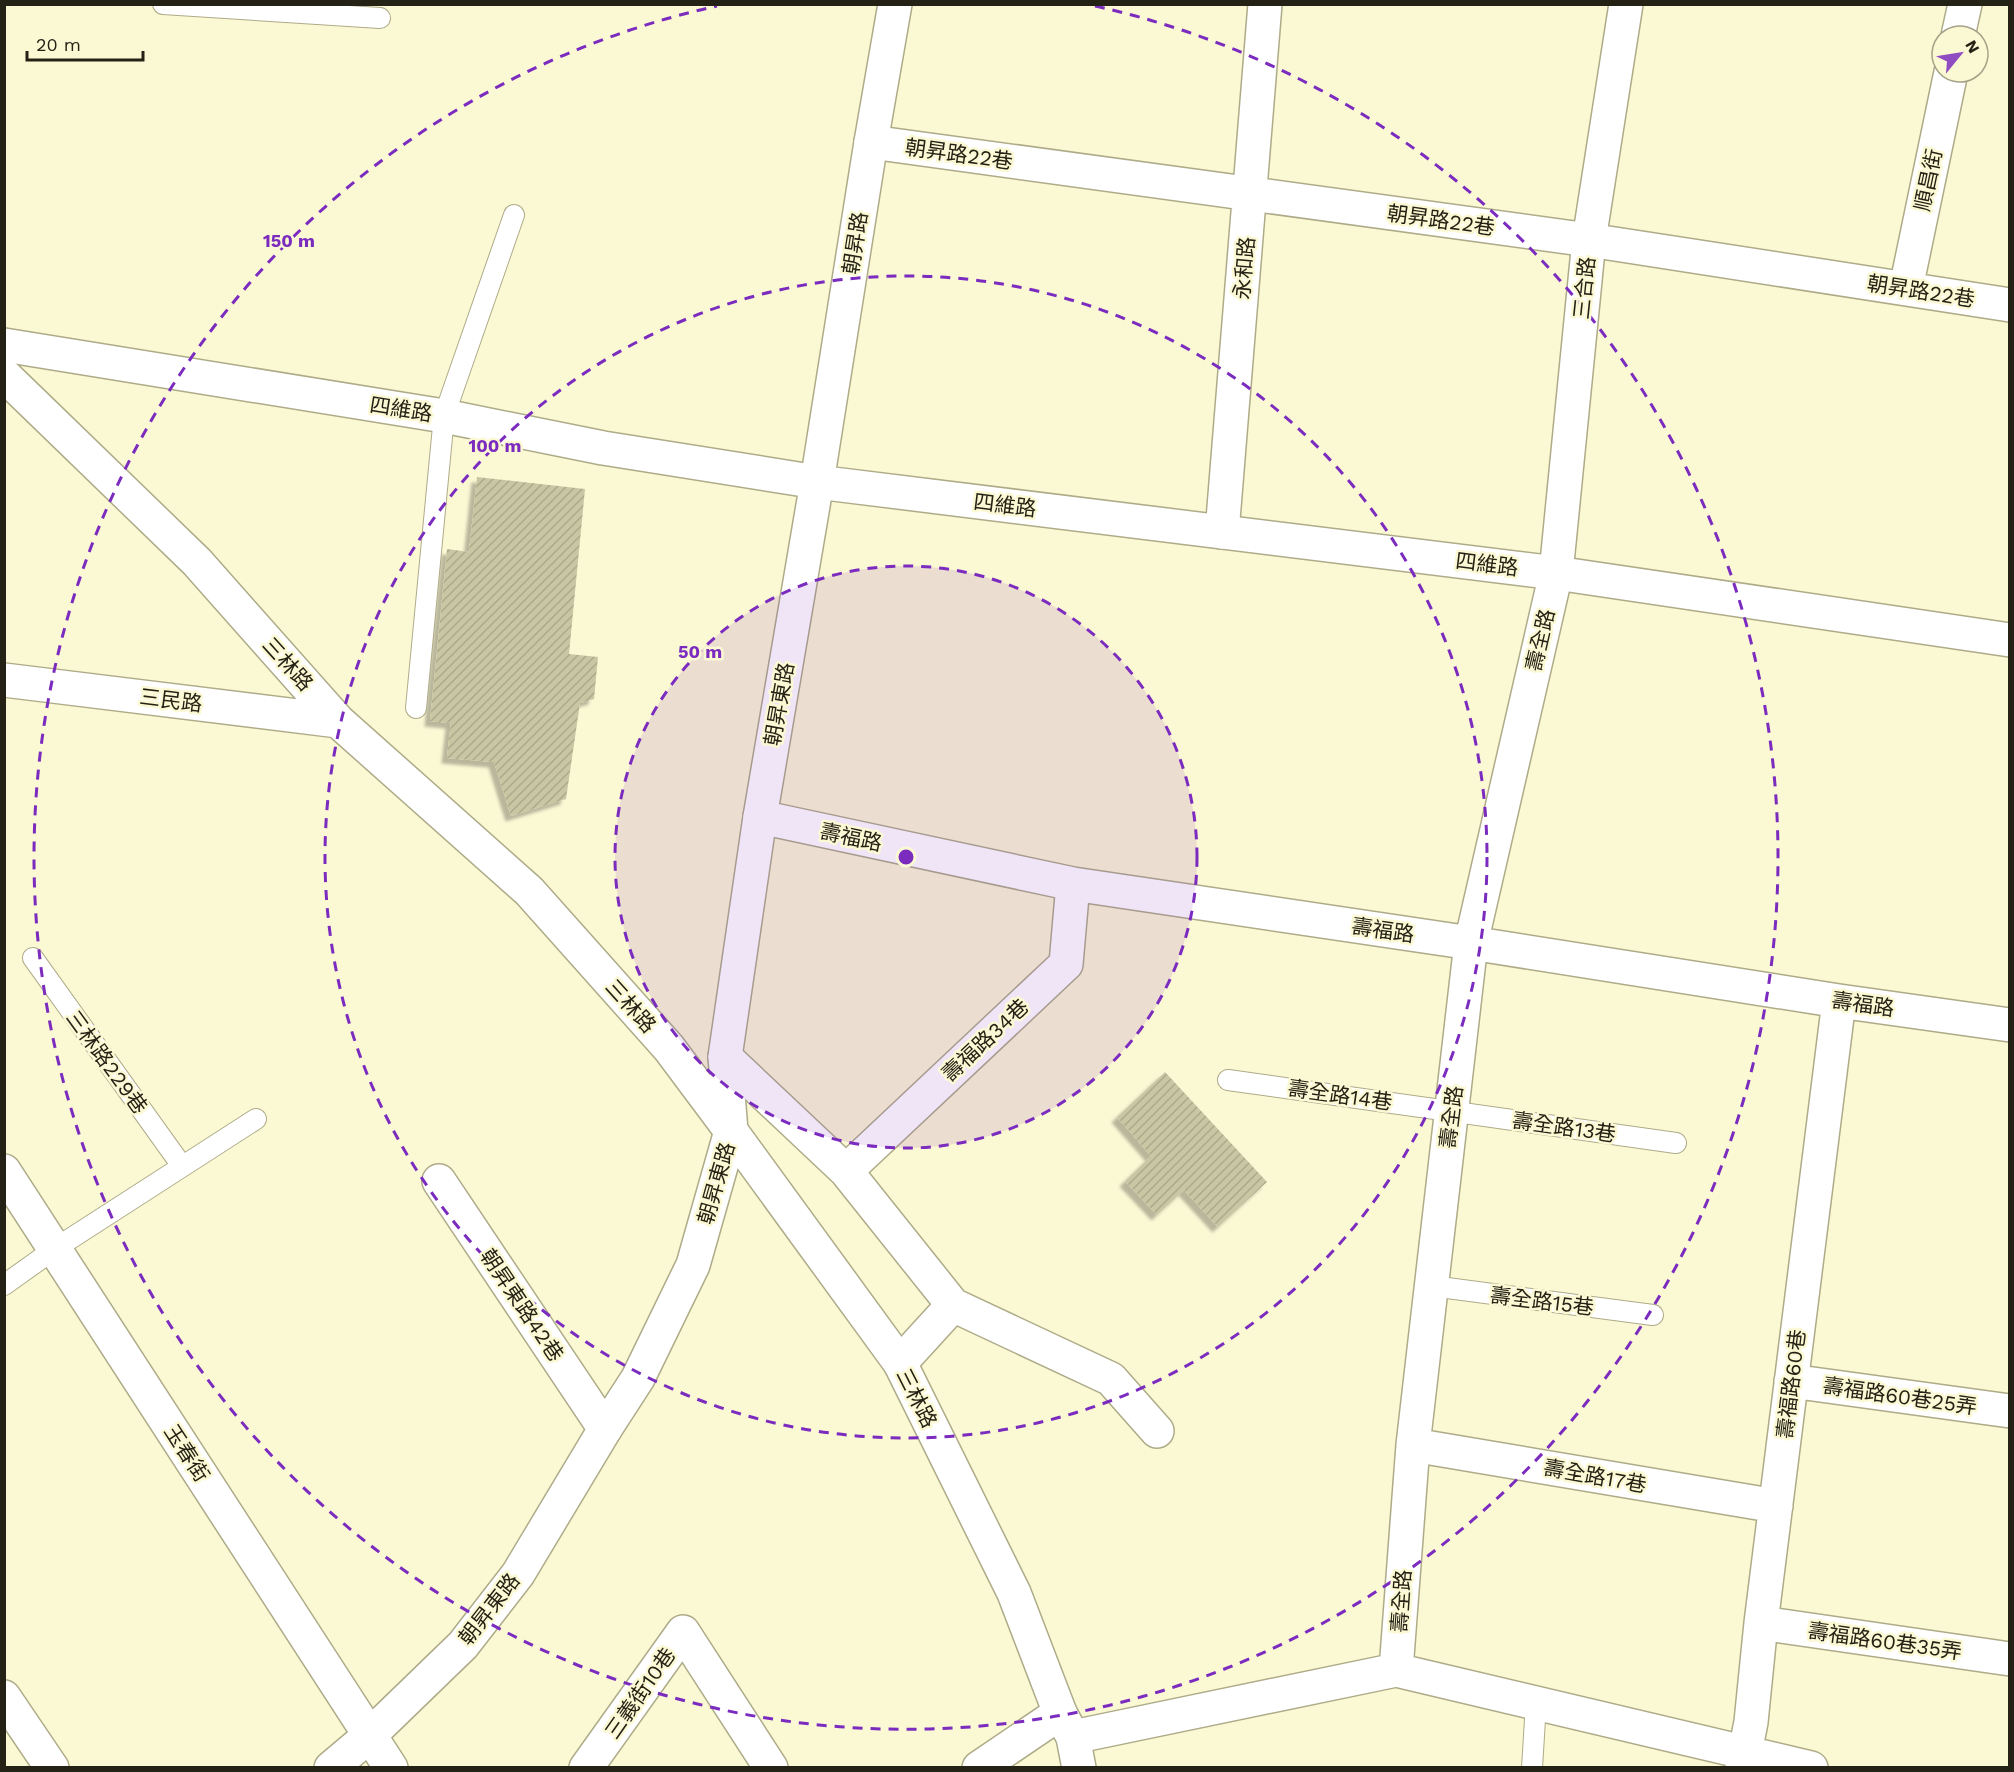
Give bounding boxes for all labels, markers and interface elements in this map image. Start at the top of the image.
scale bar [27,24,142,62]
north arrow [1930,24,1990,84]
text: 20 m [36,34,81,55]
text: N [1961,37,1984,57]
street label: 朝昇路22巷 [904,134,1014,174]
street label: 順昌街 [1909,147,1947,213]
street label: 朝昇路22巷 [1386,200,1496,240]
street label: 朝昇路 [838,210,872,276]
text: 150 m [263,230,315,251]
street label: 永和路 [1229,236,1259,300]
street label: 三合路 [1568,255,1600,321]
street label: 朝昇路22巷 [1865,270,1977,312]
street label: 四維路 [368,392,434,426]
text: 100 m [468,435,522,456]
street label: 四維路 [972,489,1038,521]
street label: 四維路 [1454,548,1520,580]
street label: 壽全路 [1521,606,1559,674]
street label: 三林路 [258,632,318,696]
text: 50 m [678,641,722,662]
street label: 朝昇東路 [759,660,799,748]
street label: 三民路 [138,684,204,716]
street label: 壽福路 [818,818,884,856]
centre of rings [896,847,916,867]
street label: 壽福路 [1350,913,1416,947]
street label: 三林路 [601,974,661,1038]
street label: 壽福路 [1830,987,1896,1021]
street label: 壽福路34巷 [937,994,1033,1086]
street label: 三林路229巷 [61,1006,153,1118]
street label: 壽全路14巷 [1286,1075,1394,1115]
street label: 壽全路 [1435,1084,1467,1150]
street label: 壽全路13巷 [1511,1107,1617,1147]
street label: 朝昇東路 [692,1139,740,1227]
street label: 朝昇東路42巷 [475,1244,569,1366]
street label: 壽全路15巷 [1489,1282,1595,1320]
street label: 壽福路60巷 [1772,1328,1810,1440]
street label: 三林路 [892,1364,942,1432]
street label: 壽福路60巷25弄 [1821,1373,1979,1419]
street label: 玉春街 [159,1420,215,1486]
street label: 壽全路17巷 [1542,1455,1648,1497]
street label: 朝昇東路 [453,1568,525,1650]
street label: 壽全路 [1386,1569,1416,1633]
street label: 壽福路60巷35弄 [1806,1618,1964,1664]
street label: 三義街10巷 [600,1643,680,1743]

